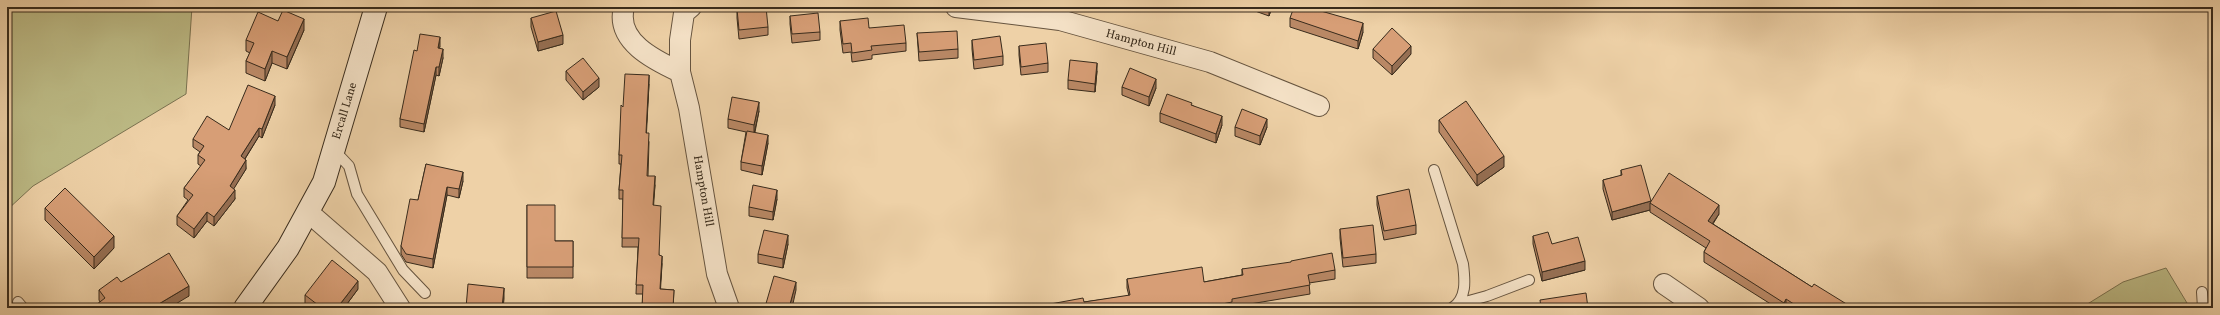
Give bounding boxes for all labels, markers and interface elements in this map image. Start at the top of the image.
street label: Hampton Hill [1104,26,1178,60]
street label: Ercall Lane [329,80,361,141]
street label: Hampton Hill [689,154,717,228]

